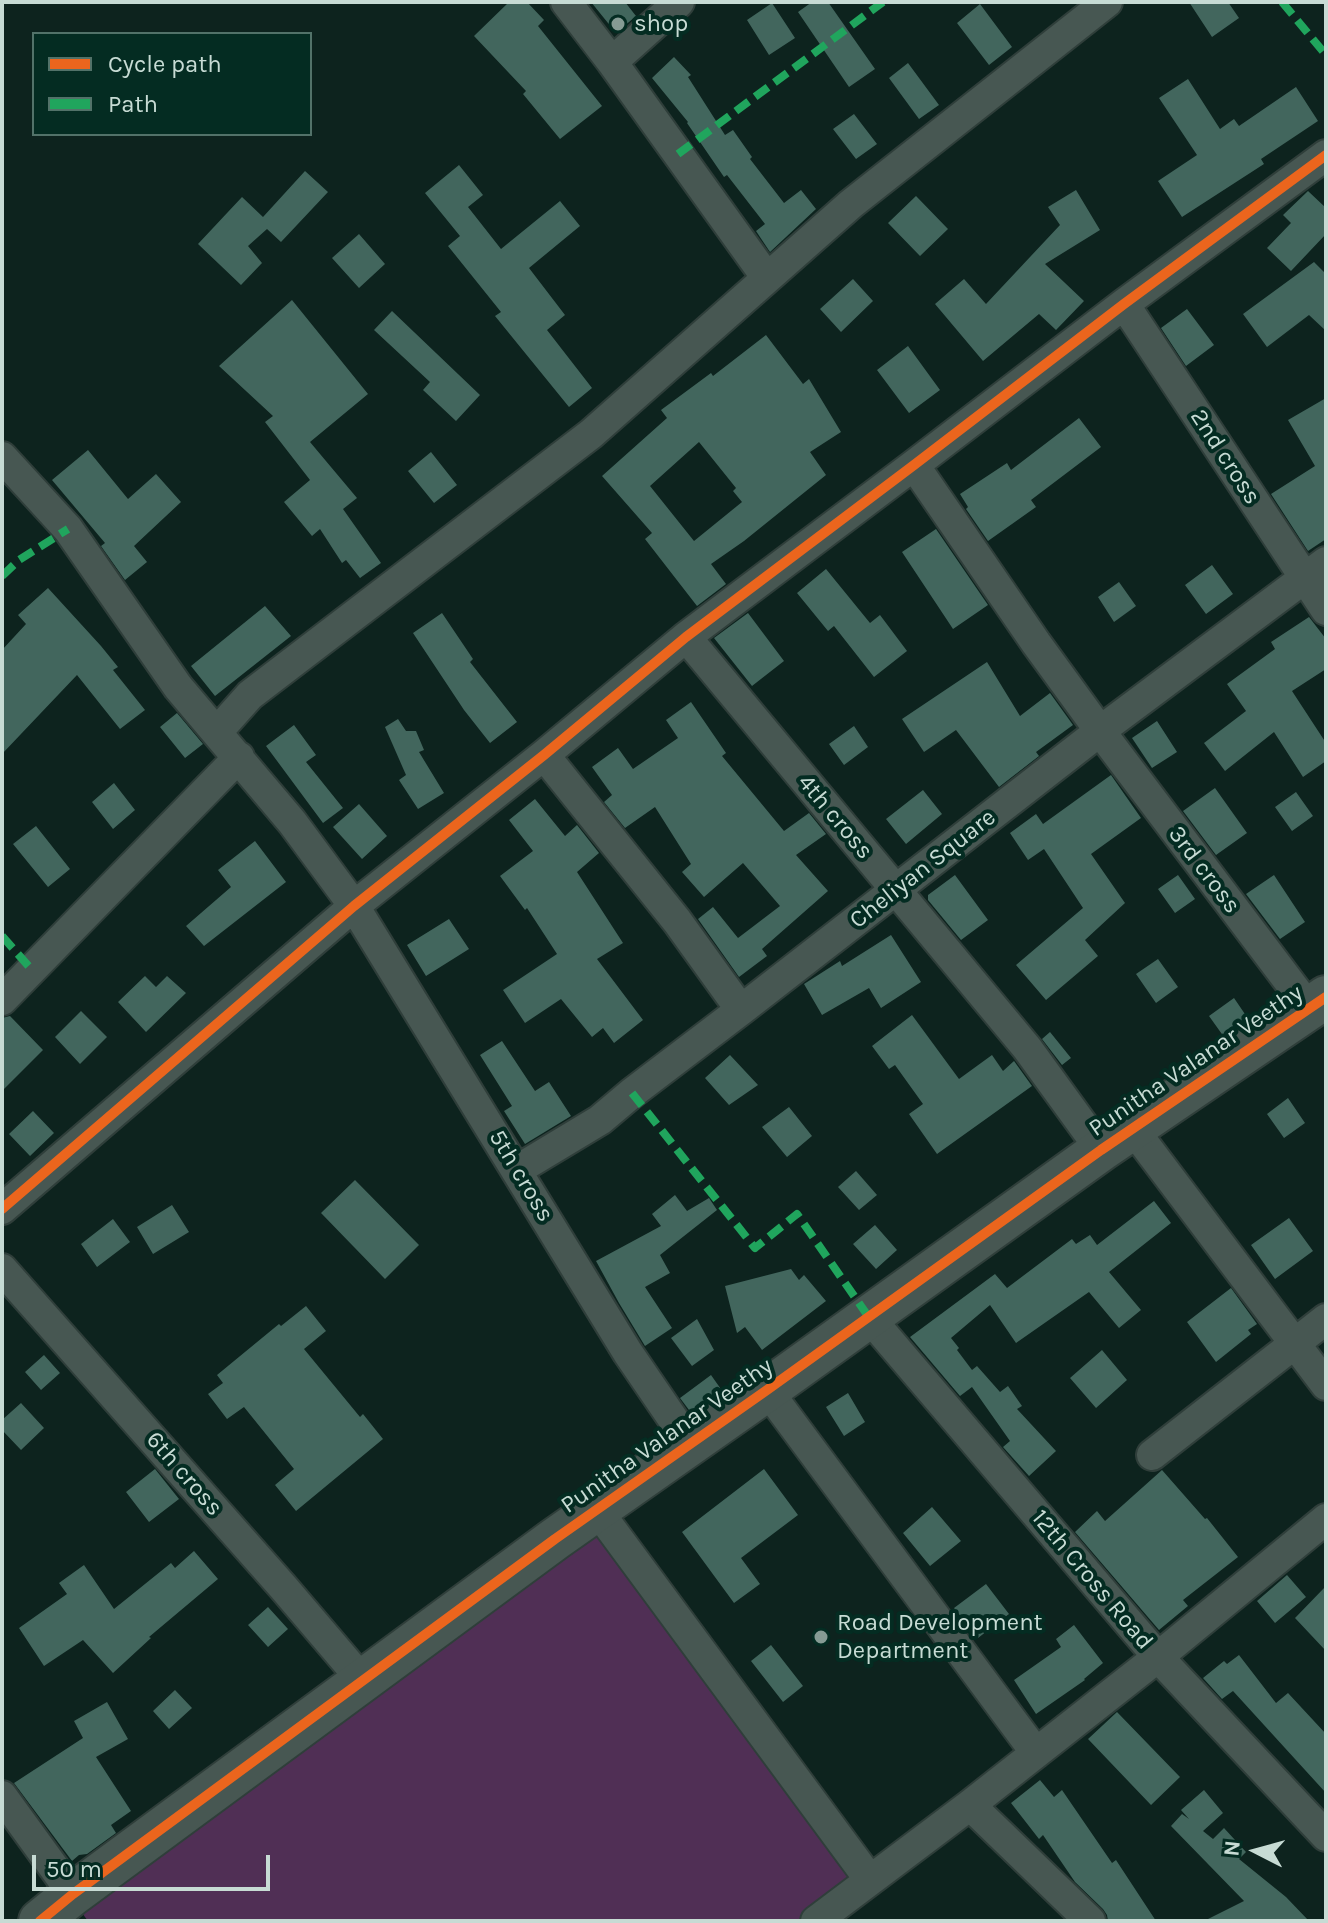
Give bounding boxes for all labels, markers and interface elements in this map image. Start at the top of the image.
place label: shop [634,10,688,38]
marker: shop [609,15,627,33]
legend [32,32,312,136]
text: Cycle path [108,50,222,78]
text: Path [108,90,158,118]
street label: 2nd cross [1184,404,1266,510]
street label: 4th cross [791,769,879,865]
street label: Cheliyan Square [844,803,1002,935]
street label: 3rd cross [1162,821,1246,919]
street label: Punitha Valanar Veethy [1084,979,1308,1143]
street label: 5th cross [482,1125,560,1227]
street label: Punitha Valanar Veethy [556,1352,778,1520]
street label: 6th cross [140,1426,228,1522]
street label: 12th Cross Road [1025,1504,1159,1656]
place label: Road Development Department [837,1609,1043,1665]
marker: Road Development Department [812,1628,830,1646]
north arrow [1216,1811,1296,1891]
scale bar [36,1839,274,1889]
text: N [1218,1839,1246,1858]
text: 50 m [46,1855,102,1883]

